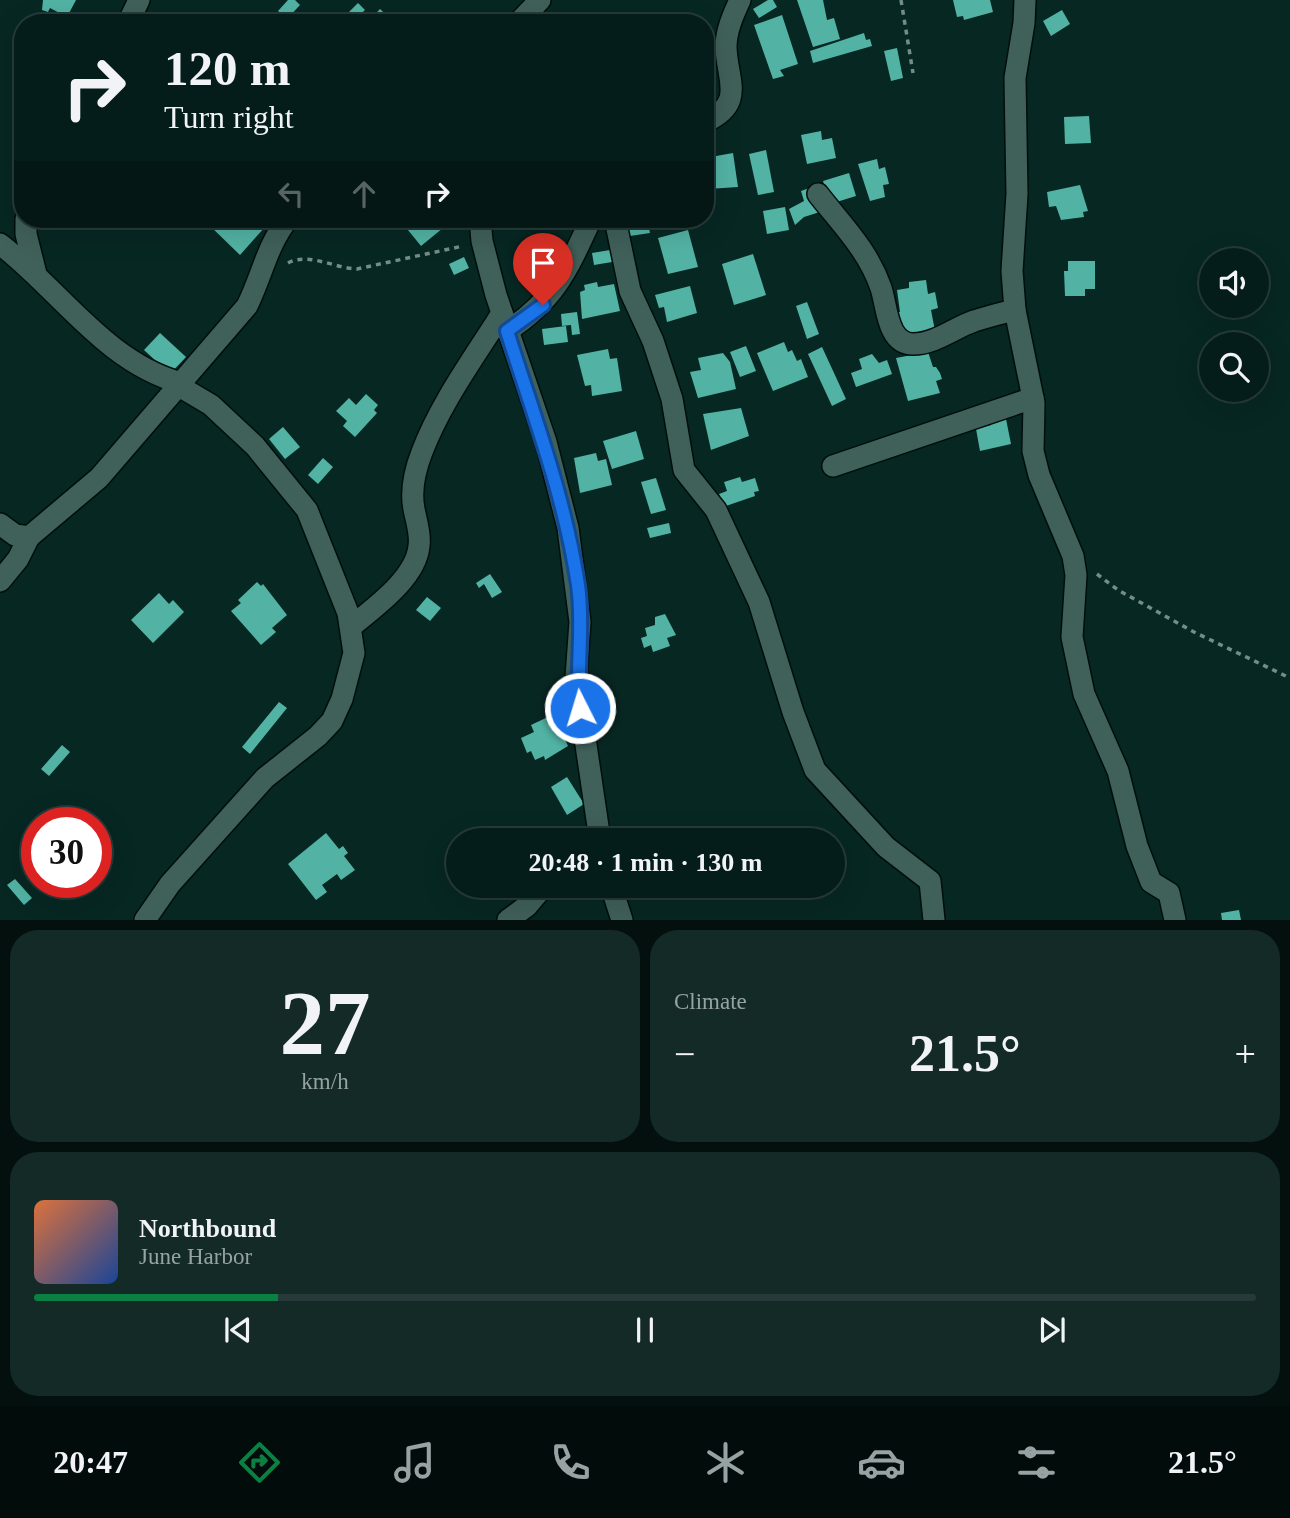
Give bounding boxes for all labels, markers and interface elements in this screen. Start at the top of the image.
text: 120 m [164,41,291,96]
icon: right [49,42,140,133]
text: Turn right [164,99,294,135]
icon: left [272,175,310,213]
icon: ahead [345,175,383,213]
icon: right [418,175,456,213]
pin [513,233,573,305]
icon: arrive [524,244,562,282]
map controls [1199,248,1269,402]
button: sound [1199,248,1269,318]
button: search [1199,332,1269,402]
position arrow [543,671,617,745]
speed limit sign: 30 [21,807,112,898]
text: 20:48 · 1 min · 130 m [529,848,763,877]
text: 27 [280,973,371,1074]
text: Climate [674,989,747,1014]
text: 21.5° [909,1025,1021,1082]
text: − [674,1033,695,1075]
text: + [1235,1033,1256,1075]
text: km/h [301,1069,349,1094]
text: Northbound [139,1214,276,1243]
text: June Harbor [139,1244,252,1269]
icon: previous [219,1311,257,1349]
icon: pause [626,1311,664,1349]
icon: next [1033,1311,1071,1349]
icon: directions [235,1438,284,1487]
icon: music [390,1438,439,1487]
icon: phone [546,1438,595,1487]
icon: climate [701,1438,750,1487]
icon: car [857,1438,906,1487]
icon: filters [1012,1438,1061,1487]
text: 20:47 [53,1444,128,1480]
text: 21.5° [1168,1444,1237,1480]

